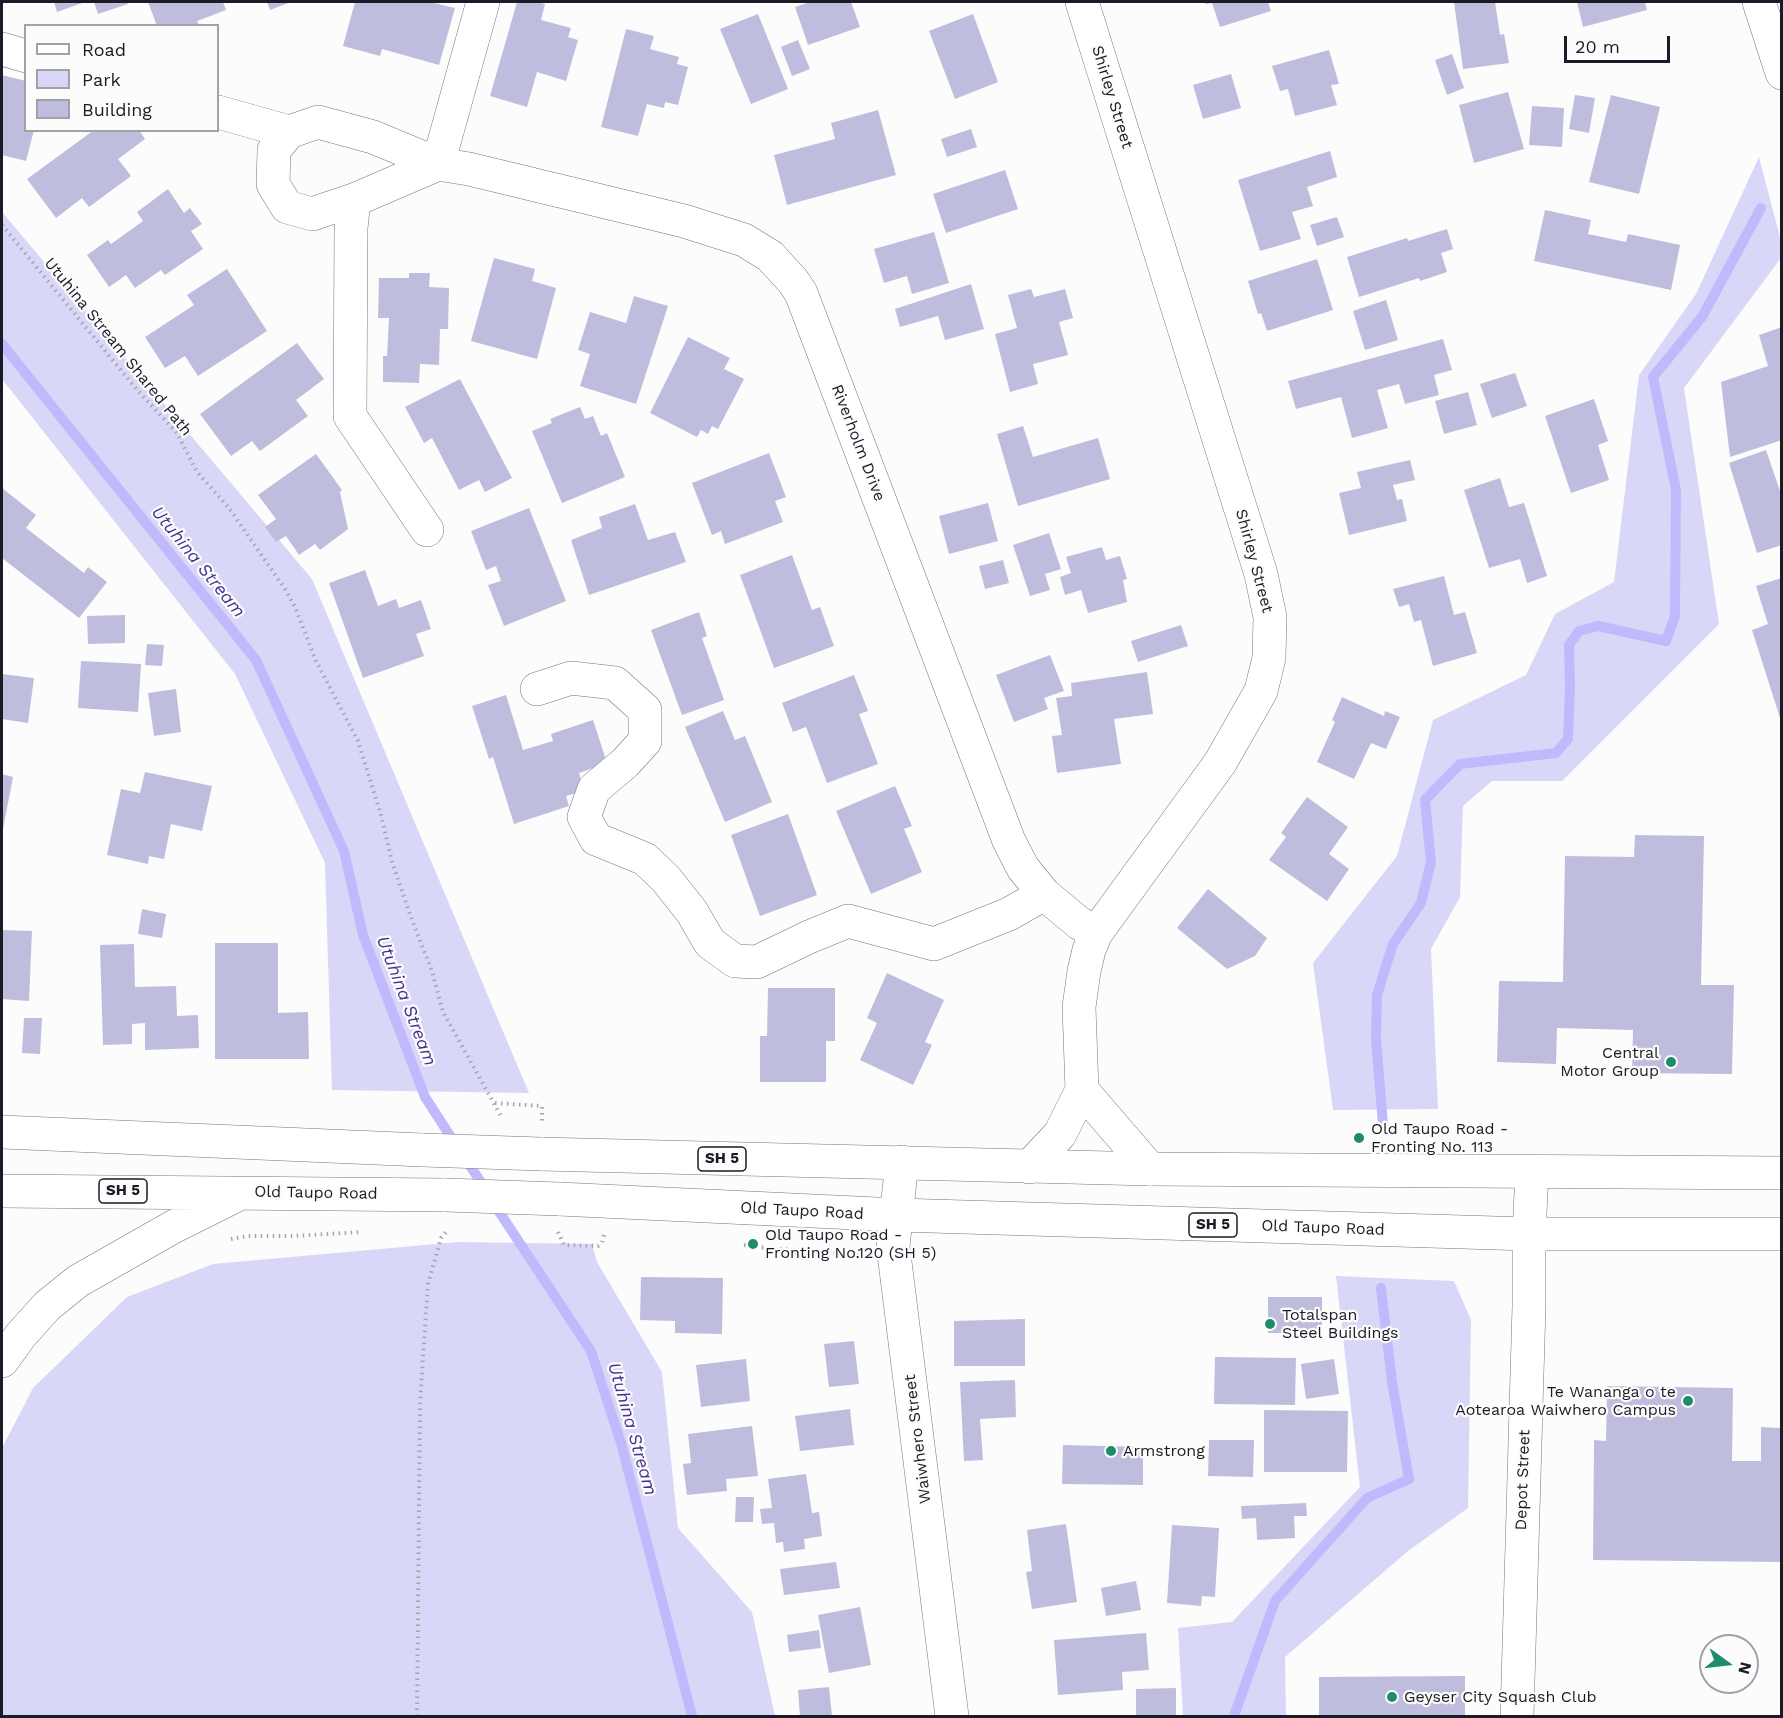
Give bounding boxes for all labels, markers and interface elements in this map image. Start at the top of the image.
legend [24,24,219,132]
scale bar [1567,24,1674,62]
text: 20 m [1575,36,1620,57]
text: Road [82,39,126,60]
street label: Shirley Street [1087,43,1137,151]
text: Park [82,69,121,90]
text: Building [82,99,152,120]
street label: Utuhina Stream Shared Path [40,254,196,440]
street label: Riverholm Drive [827,382,889,504]
water label: Utuhina Stream [146,502,250,622]
street label: Shirley Street [1231,507,1277,615]
water label: Utuhina Stream [371,933,441,1069]
place label: Central Motor Group [1560,1043,1659,1081]
marker: Central Motor Group [1664,1055,1678,1069]
place label: Old Taupo Road - Fronting No. 113 [1371,1119,1508,1157]
marker: Old Taupo Road - Fronting No. 113 [1352,1131,1366,1145]
road number: SH 5 [698,1147,746,1171]
road number: SH 5 [99,1179,147,1203]
street label: Old Taupo Road [254,1182,378,1204]
street label: Old Taupo Road [740,1198,864,1224]
road number: SH 5 [1189,1213,1237,1237]
street label: Old Taupo Road [1261,1216,1385,1240]
place label: Old Taupo Road - Fronting No.120 (SH 5) [765,1225,936,1263]
marker: Old Taupo Road - Fronting No.120 (SH 5) [746,1237,760,1251]
place label: Totalspan Steel Buildings [1282,1305,1398,1343]
marker: Totalspan Steel Buildings [1263,1317,1277,1331]
water label: Utuhina Stream [603,1360,661,1498]
street label: Waiwhero Street [901,1373,935,1505]
place label: Te Wananga o te Aotearoa Waiwhero Campus [1455,1382,1676,1420]
marker: Te Wananga o te Aotearoa Waiwhero Campus [1681,1394,1695,1408]
street label: Depot Street [1512,1429,1534,1531]
place label: Armstrong [1123,1441,1205,1461]
marker: Armstrong [1104,1444,1118,1458]
north arrow [1699,1634,1759,1694]
text: N [1734,1660,1756,1676]
place label: Geyser City Squash Club [1404,1687,1597,1707]
marker: Geyser City Squash Club [1385,1690,1399,1704]

